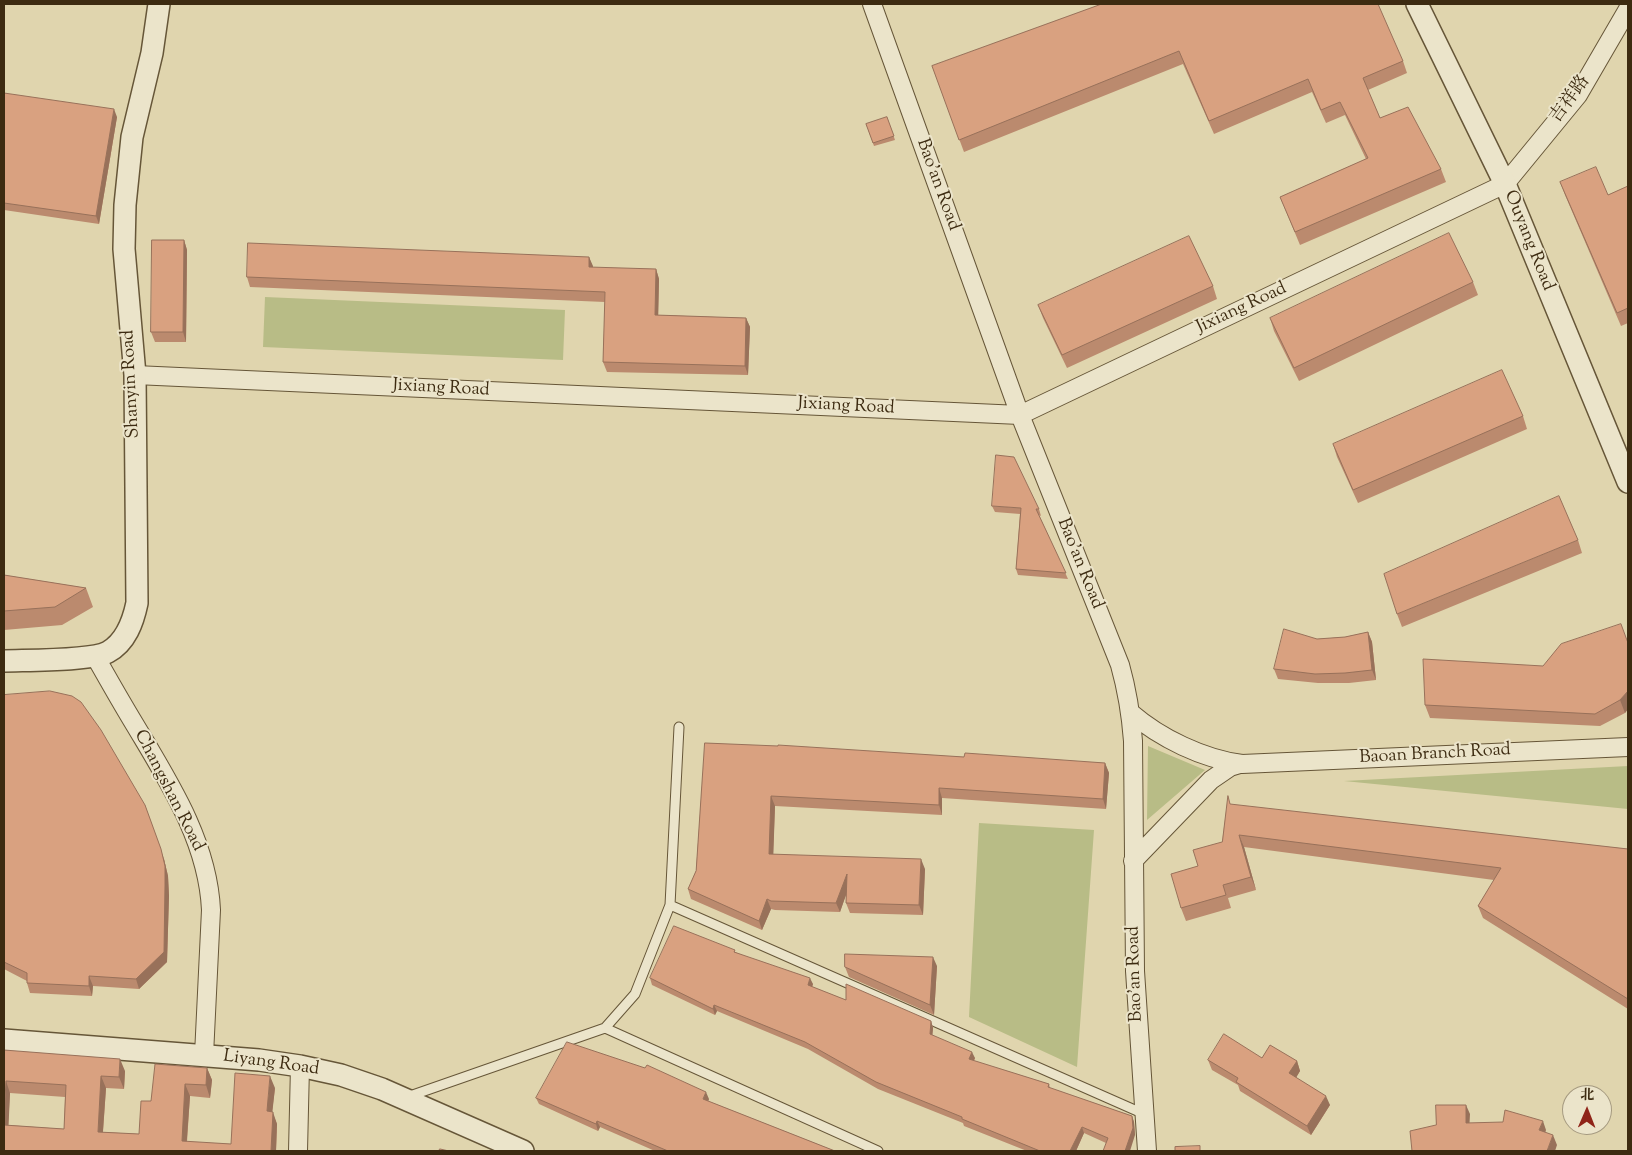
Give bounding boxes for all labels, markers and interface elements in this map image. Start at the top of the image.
street label: 吉祥路 [1546,72,1596,128]
street label: Bao'an Road [910,136,964,234]
street label: Ouyang Road [1498,188,1558,294]
street label: Jixiang Road [1193,279,1291,339]
street label: Shanyin Road [118,329,146,439]
street label: Jixiang Road [392,376,490,402]
street label: Jixiang Road [797,394,895,420]
street label: Bao'an Road [1051,515,1107,613]
street label: Changshan Road [128,727,208,855]
street label: Baoan Branch Road [1359,740,1511,770]
street label: Bao'an Road [1124,926,1148,1022]
street label: Liyang Road [222,1047,320,1081]
north arrow [1562,1085,1612,1135]
text: 北 [1580,1086,1594,1106]

